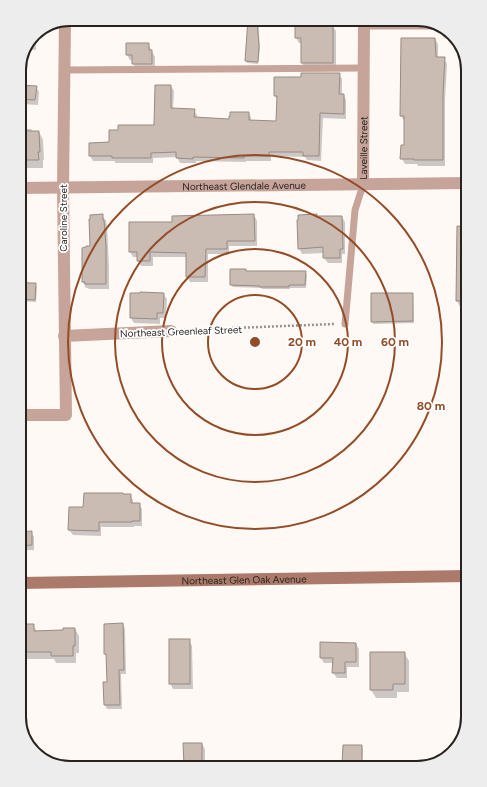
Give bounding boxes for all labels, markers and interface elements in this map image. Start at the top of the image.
street label: Laveille Street [357,116,370,180]
street label: Northeast Glendale Avenue [182,179,306,193]
street label: Caroline Street [57,184,70,252]
street label: Northeast Greenleaf Street [120,323,242,340]
centre of rings [248,335,262,349]
text: 20 m [288,335,316,349]
text: 40 m [334,335,362,349]
text: 60 m [381,335,409,349]
text: 80 m [417,399,445,413]
street label: Northeast Glen Oak Avenue [181,573,307,587]

